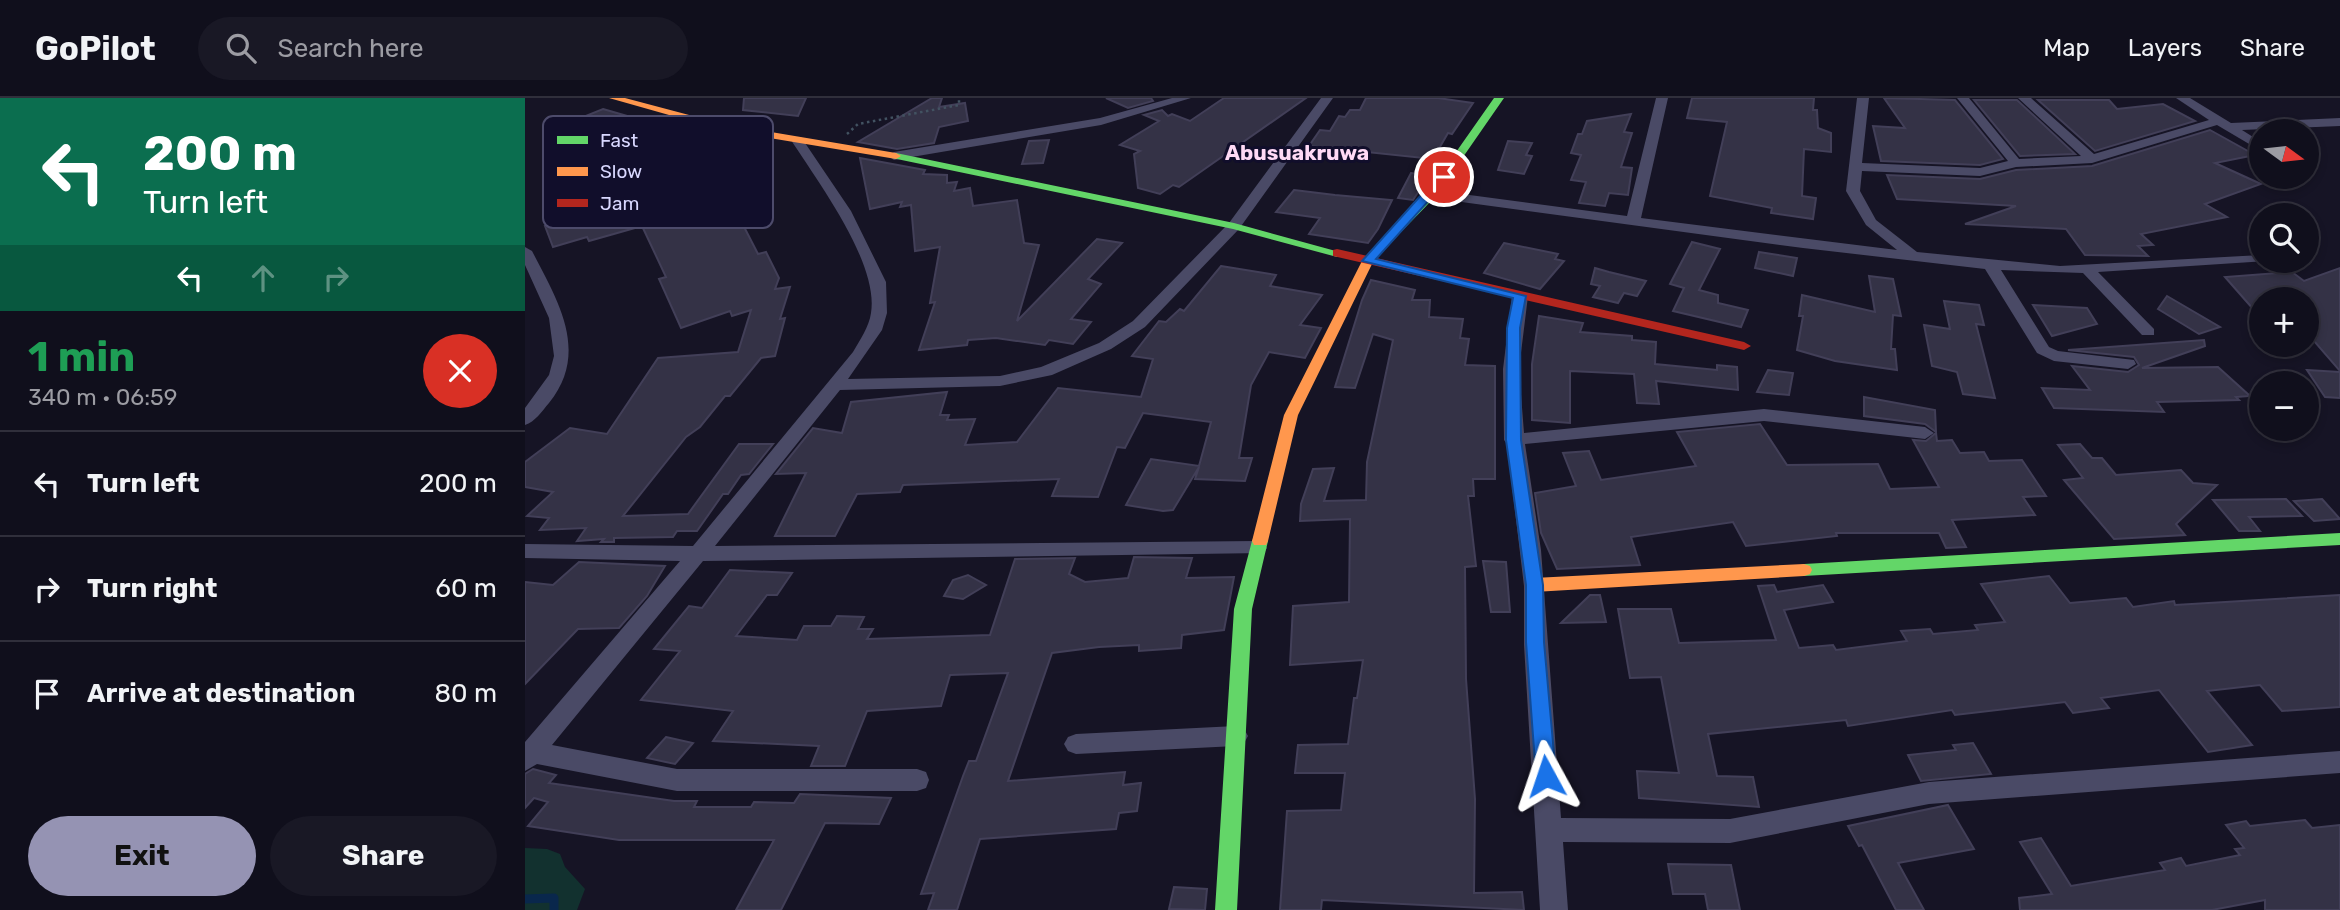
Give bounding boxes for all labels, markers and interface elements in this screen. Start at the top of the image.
search box [198,17,688,80]
text: GoPilot [35,29,156,68]
icon: search [222,29,260,67]
text: Search here [278,33,423,64]
text: Map [2043,34,2090,62]
text: Layers [2128,34,2202,62]
text: Share [2240,34,2305,62]
legend [543,116,773,228]
north arrow [2249,119,2319,189]
map controls [2249,119,2319,441]
text: 200 m [143,124,297,182]
icon: left [28,126,119,217]
text: Fast [600,129,639,152]
district label: Abusuakruwa [1225,140,1369,165]
pin [1414,147,1474,207]
icon: arrive [1425,158,1463,196]
text: Slow [600,160,642,183]
text: Turn left [143,183,268,221]
text: Jam [600,192,639,215]
button: search [2249,203,2319,273]
icon: left [171,259,209,297]
icon: ahead [244,259,282,297]
icon: right [317,259,355,297]
button: + [2249,287,2319,357]
text: 1 min [28,332,135,382]
button: close [423,334,497,408]
button: − [2249,371,2319,441]
text: 340 m · 06:59 [28,383,177,411]
icon: left [28,465,66,503]
text: Turn left [87,468,199,499]
text: 200 m [419,468,497,499]
icon: right [28,570,66,608]
text: Turn right [87,573,217,604]
text: 60 m [435,573,497,604]
icon: arrive [28,675,66,713]
text: Arrive at destination [87,678,355,709]
text: 80 m [434,678,497,709]
position arrow [1509,739,1583,813]
button: Exit [28,816,256,896]
button: Share [270,816,497,896]

